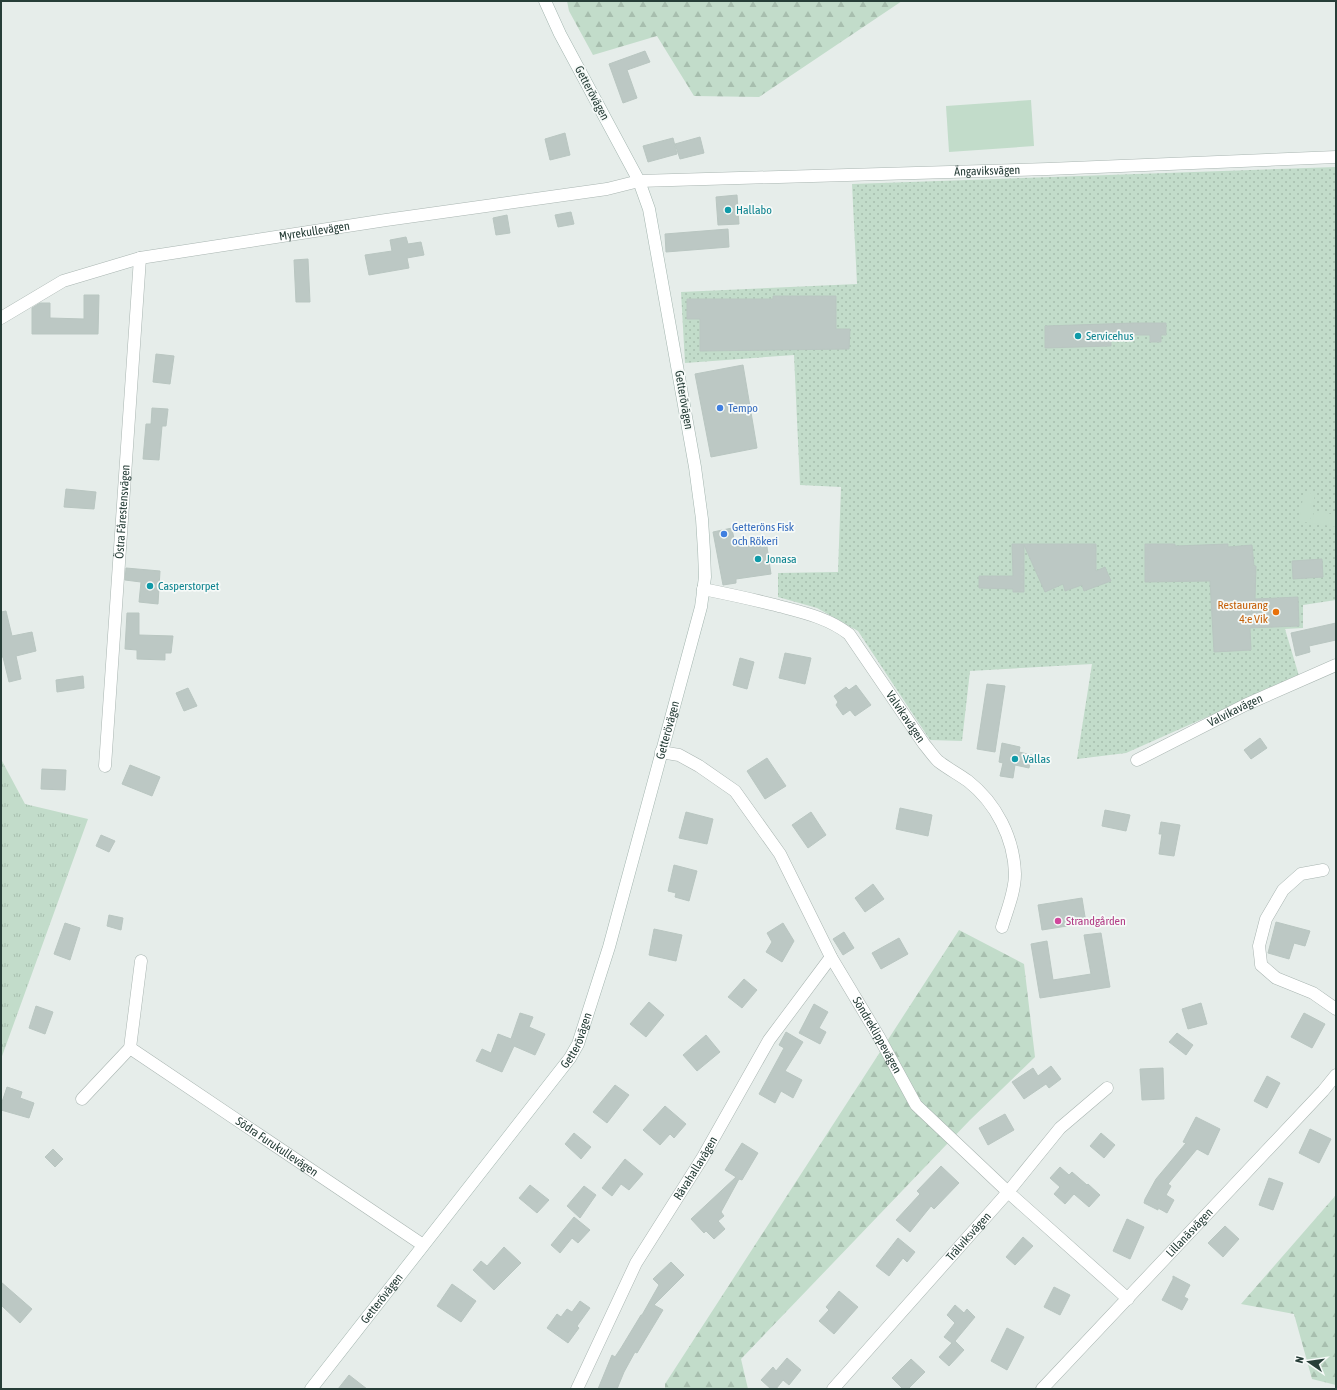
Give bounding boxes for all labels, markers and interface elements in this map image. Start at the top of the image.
street label: Getterövägen [572,63,612,123]
street label: Ängaviksvägen [954,163,1020,179]
place label: Hallabo [736,203,772,217]
marker: Hallabo [723,205,733,215]
street label: Myrekullevägen [278,219,351,243]
place label: Servicehus [1086,329,1133,343]
marker: Servicehus [1073,331,1083,341]
street label: Getterövägen [672,369,696,431]
place label: Tempo [728,401,758,415]
marker: Tempo [715,403,725,413]
street label: Östra Fårestensvägen [112,464,133,559]
place label: Getteröns Fisk och Rökeri [732,520,795,548]
marker: Getteröns Fisk och Rökeri [719,529,729,539]
place label: Jonasa [766,552,797,566]
marker: Jonasa [753,554,763,564]
place label: Casperstorpet [158,579,220,593]
marker: Casperstorpet [145,581,155,591]
place label: Restaurang 4:e Vik [1218,598,1269,626]
marker: Restaurang 4:e Vik [1271,607,1281,617]
street label: Valvikavägen [883,688,928,745]
street label: Valvikavägen [1205,691,1265,730]
street label: Getterövägen [653,699,682,761]
place label: Vallas [1023,752,1050,766]
marker: Vallas [1010,754,1020,764]
place label: Strandgården [1066,914,1126,928]
marker: Strandgården [1053,916,1063,926]
street label: Söndreklippevägen [850,994,904,1076]
street label: Getterövägen [558,1011,595,1071]
street label: Södra Furukullevägen [233,1114,321,1179]
street label: Rävahallavägen [671,1134,720,1203]
street label: Lillanäsvägen [1163,1205,1216,1260]
street label: Trälviksvägen [943,1209,994,1264]
street label: Getterövägen [358,1271,406,1326]
north arrow [1289,1342,1329,1382]
text: N [1293,1355,1306,1364]

